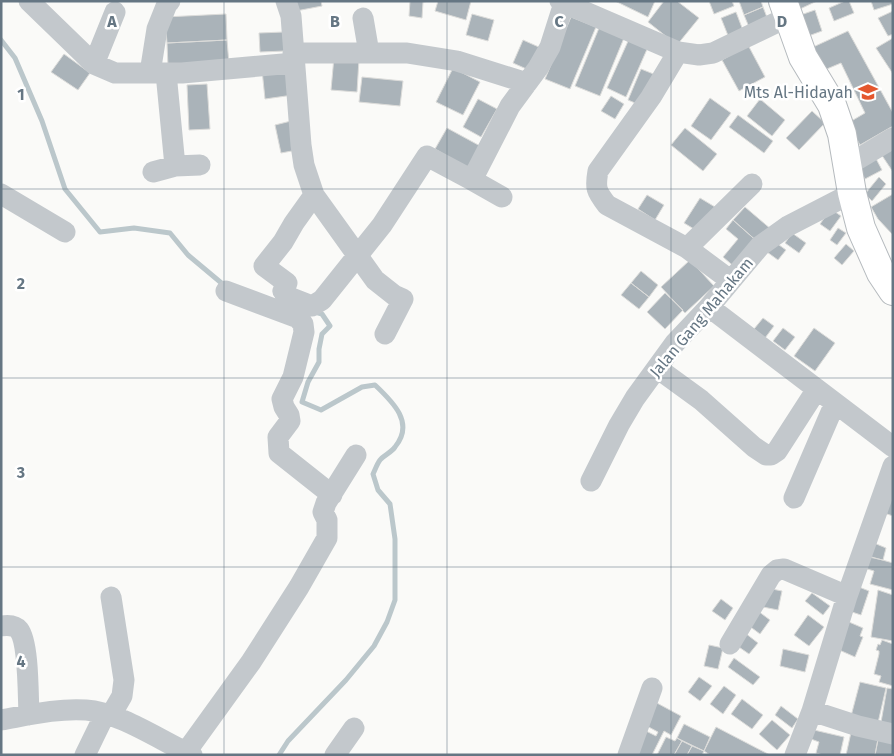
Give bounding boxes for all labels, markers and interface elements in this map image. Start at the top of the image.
text: A [106,12,117,31]
text: B [330,12,340,31]
text: C [554,12,564,31]
text: D [777,12,787,31]
school or university icon: Mts Al-Hidayah [857,81,879,103]
place label: Mts Al-Hidayah [744,83,853,102]
text: 1 [17,85,25,104]
street label: Jalan Gang Mahakam [646,253,757,381]
text: 2 [17,274,25,293]
text: 3 [16,463,25,482]
text: 4 [16,652,26,671]

